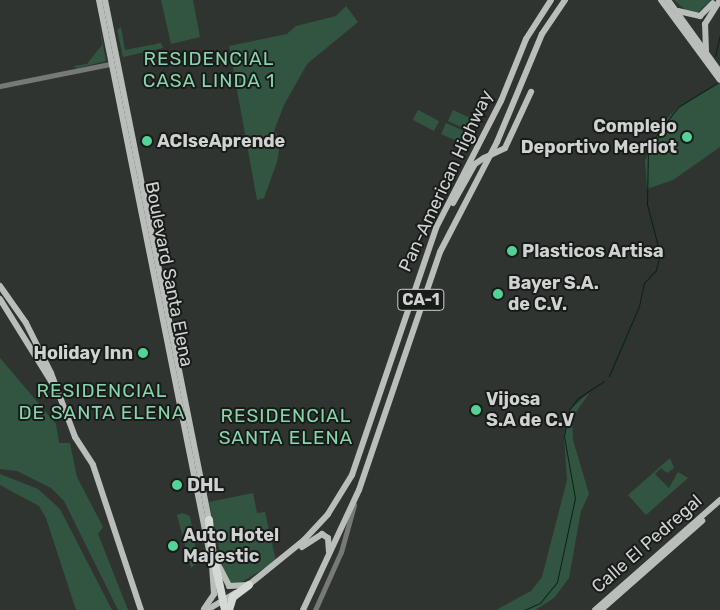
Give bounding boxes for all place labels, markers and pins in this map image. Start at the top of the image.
place label: Complejo Deportivo Merliot [521,116,677,158]
place label: ACIseAprende [157,130,285,152]
marker: Complejo Deportivo Merliot [681,131,693,143]
marker: ACIseAprende [141,135,153,147]
place label: Plasticos Artisa [522,240,664,262]
marker: Plasticos Artisa [506,245,518,257]
place label: Bayer S.A. de C.V. [508,273,599,316]
marker: Bayer S.A. de C.V. [492,288,504,300]
place label: Holiday Inn [33,342,133,364]
marker: Holiday Inn [137,347,149,359]
place label: Vijosa S.A de C.V [486,389,575,432]
marker: Vijosa S.A de C.V [470,404,482,416]
place label: DHL [187,474,224,496]
marker: DHL [171,479,183,491]
place label: Auto Hotel Majestic [183,525,279,568]
marker: Auto Hotel Majestic [167,540,179,552]

